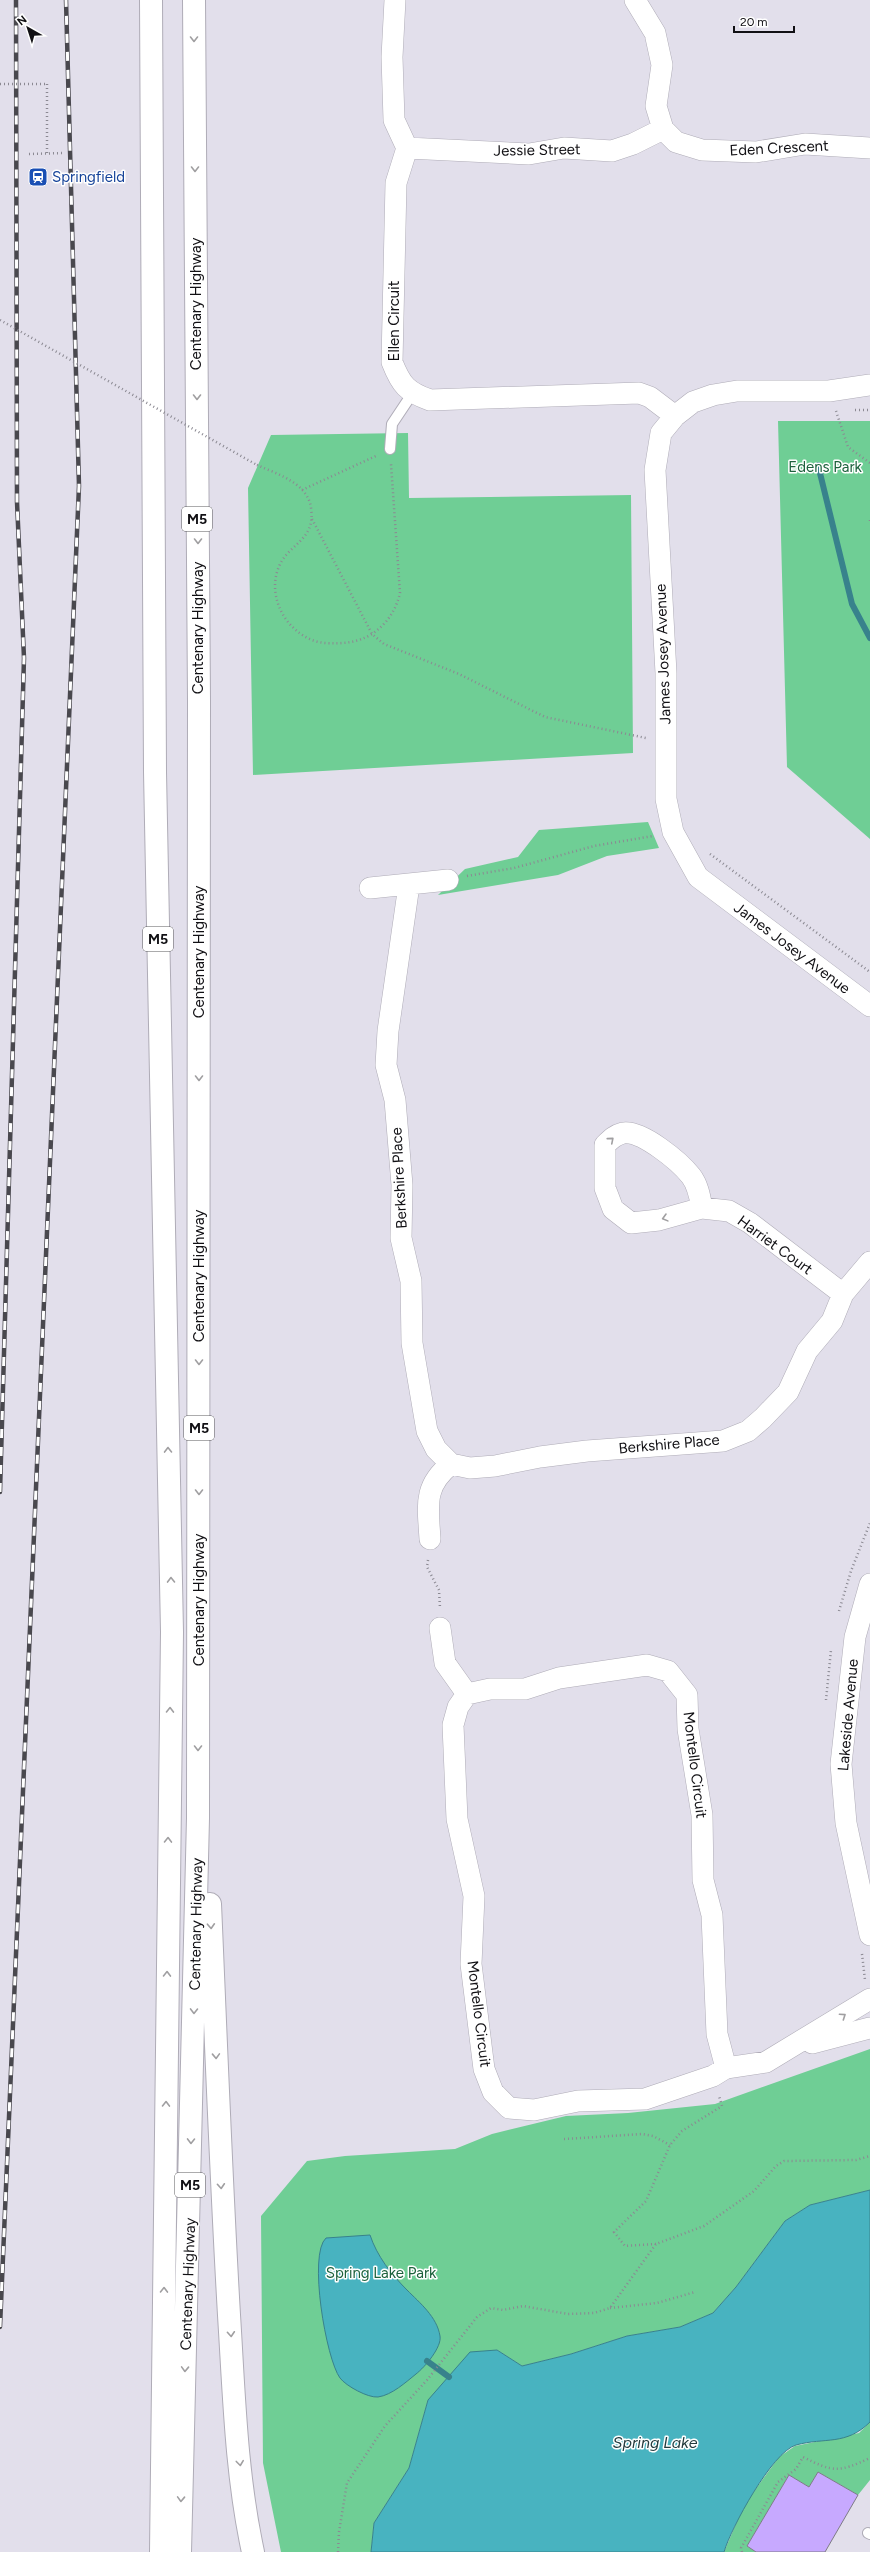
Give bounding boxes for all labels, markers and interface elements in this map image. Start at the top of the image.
north arrow [8,8,48,48]
scale bar [734,8,794,34]
text: N [15,13,29,28]
text: 20 m [740,15,768,29]
one-way arrow [190,36,198,42]
street label: Eden Crescent [729,136,829,160]
street label: Jessie Street [493,140,581,160]
station icon: Springfield [27,166,49,188]
one-way arrow [191,166,199,172]
place label: Springfield [52,168,125,186]
street label: Centenary Highway [187,238,205,370]
street label: Ellen Circuit [385,280,403,361]
one-way arrow [192,394,201,400]
park label: Edens Park [788,458,862,476]
road number: M5 [182,507,212,531]
one-way arrow [193,538,202,544]
street label: Centenary Highway [189,562,207,694]
street label: James Josey Avenue [652,583,674,725]
street label: Centenary Highway [190,886,208,1018]
street label: James Josey Avenue [730,898,854,998]
road number: M5 [143,927,173,951]
one-way arrow [195,1075,203,1081]
street label: Berkshire Place [387,1127,411,1229]
one-way arrow [606,1138,613,1145]
street label: Centenary Highway [190,1210,208,1342]
street label: Harriet Court [734,1212,816,1279]
one-way arrow [661,1214,668,1222]
one-way arrow [195,1359,203,1365]
road number: M5 [184,1416,214,1440]
street label: Berkshire Place [618,1431,720,1457]
one-way arrow [164,1447,172,1453]
one-way arrow [195,1489,203,1495]
street label: Centenary Highway [190,1534,208,1666]
one-way arrow [167,1577,175,1583]
street label: Lakeside Avenue [834,1658,862,1772]
one-way arrow [166,1707,174,1713]
street label: Montello Circuit [680,1711,711,1820]
one-way arrow [194,1745,202,1751]
one-way arrow [164,1837,172,1843]
street label: Centenary Highway [186,1857,206,1991]
one-way arrow [207,1923,215,1929]
street label: Montello Circuit [464,1960,495,2069]
one-way arrow [163,1971,171,1977]
one-way arrow [190,2008,198,2014]
one-way arrow [838,2014,845,2021]
one-way arrow [212,2053,220,2059]
one-way arrow [162,2101,170,2107]
one-way arrow [187,2138,196,2144]
road number: M5 [175,2173,205,2197]
one-way arrow [217,2183,226,2189]
street label: Centenary Highway [177,2217,199,2351]
park label: Spring Lake Park [326,2264,437,2282]
one-way arrow [160,2287,168,2293]
one-way arrow [226,2331,235,2337]
one-way arrow [181,2366,189,2372]
water label: Spring Lake [613,2433,698,2452]
one-way arrow [235,2460,244,2466]
one-way arrow [177,2496,186,2502]

